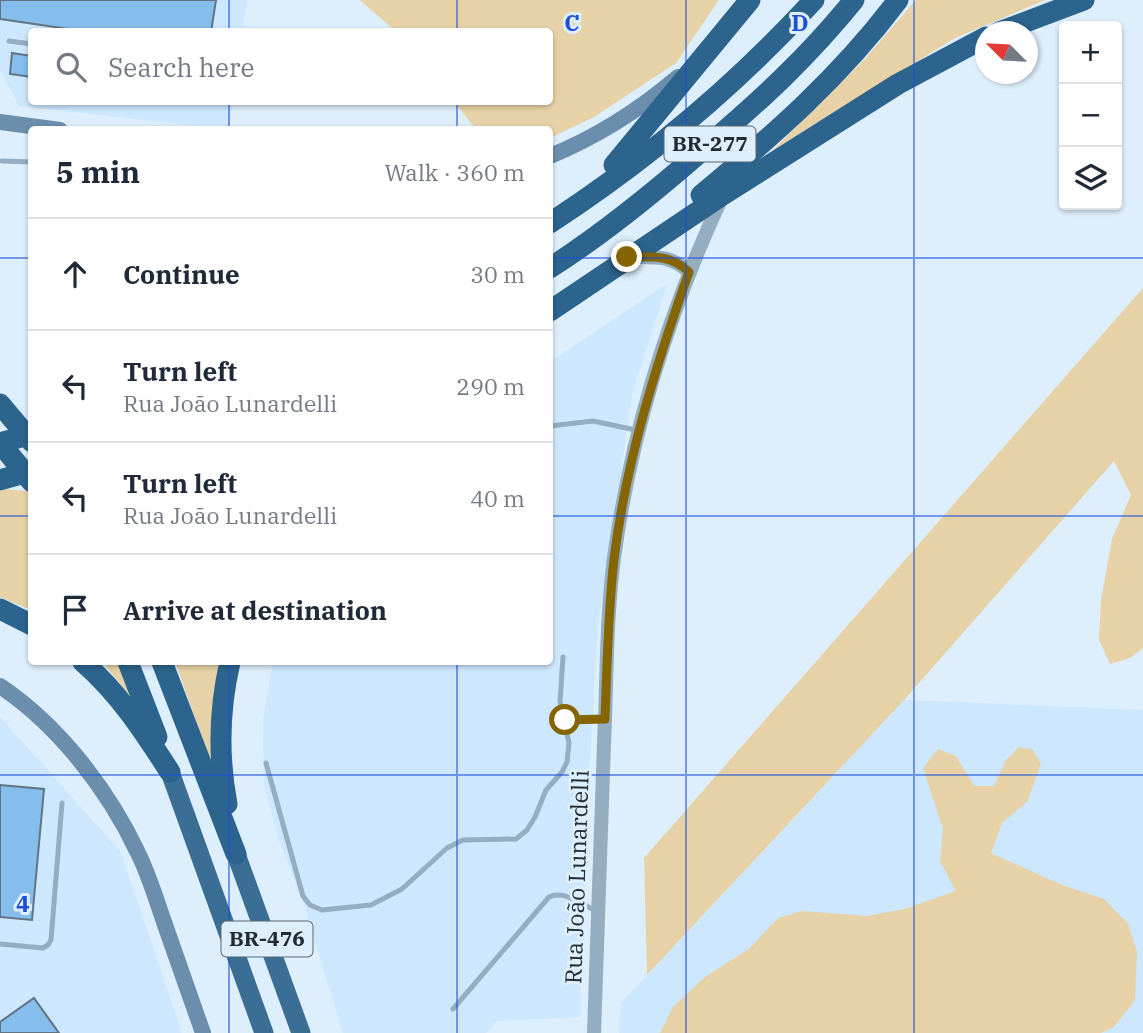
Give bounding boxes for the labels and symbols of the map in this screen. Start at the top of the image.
text: C [564,7,580,37]
text: D [791,7,809,37]
north arrow [975,21,1038,84]
road number: BR-277 [664,127,756,162]
route end [611,241,642,272]
route start [549,704,580,735]
street label: Rua João Lunardelli [557,769,595,985]
text: 4 [16,888,30,918]
road number: BR-476 [222,922,312,956]

